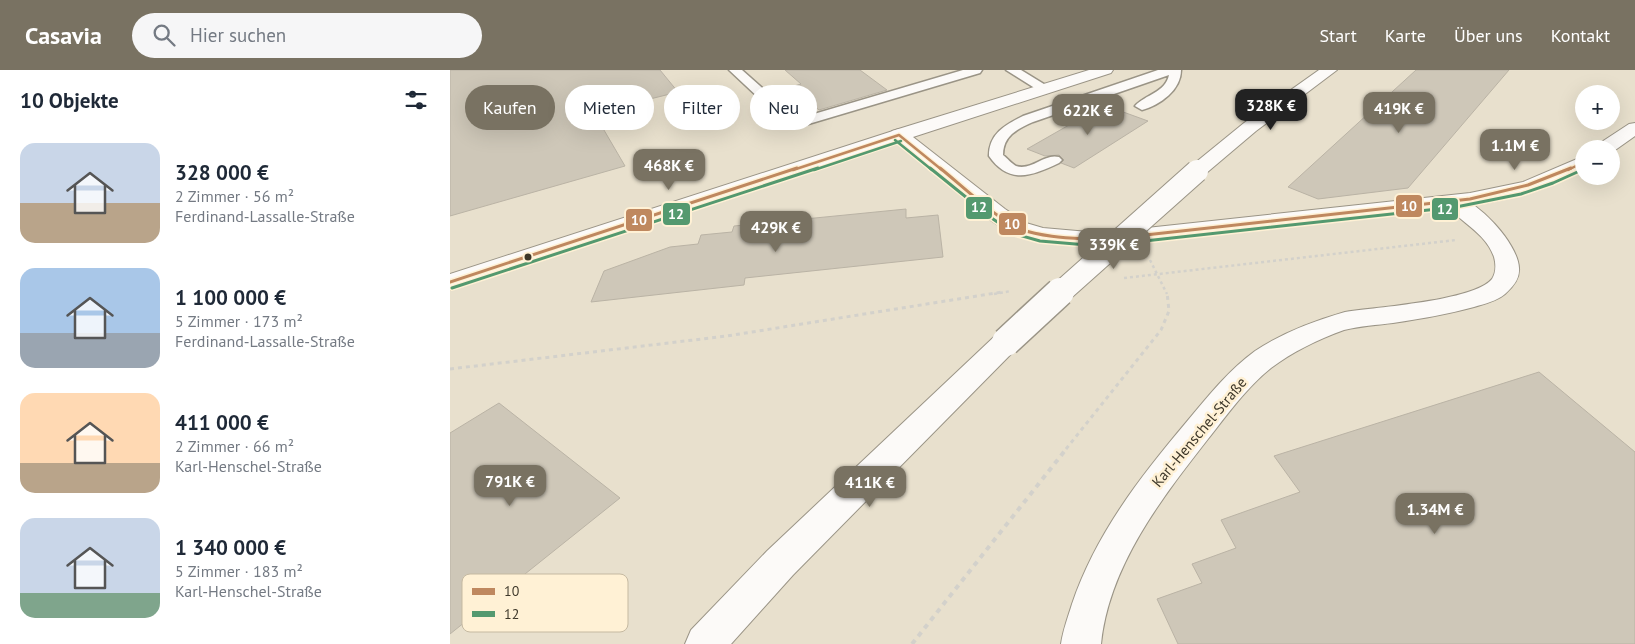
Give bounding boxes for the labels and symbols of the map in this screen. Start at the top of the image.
pin: 328K € [1230,88,1312,131]
pin: 419K € [1358,92,1440,134]
pin: 622K € [1047,93,1129,136]
pin: 1.1M € [1474,128,1556,171]
pin: 468K € [628,148,710,191]
line badge: 10 [1395,194,1423,218]
line badge: 12 [965,196,993,220]
text: 10 [1401,197,1417,215]
line badge: 12 [1431,197,1459,221]
text: 12 [971,198,987,216]
text: 12 [1437,200,1453,218]
line badge: 12 [662,202,691,226]
text: 12 [668,205,684,223]
line badge: 10 [625,208,653,232]
pin: 429K € [735,210,817,253]
text: 10 [631,211,647,229]
line badge: 10 [998,212,1027,236]
text: 10 [1004,215,1020,233]
pin: 339K € [1073,228,1155,270]
unlabelled marker [523,252,533,262]
street label: Karl-Henschel-Straße [1147,373,1251,491]
pin: 791K € [469,464,551,507]
pin: 411K € [829,466,911,508]
pin: 1.34M € [1389,492,1481,535]
legend [462,574,628,632]
text: 10 [504,582,520,600]
text: 12 [504,605,519,623]

